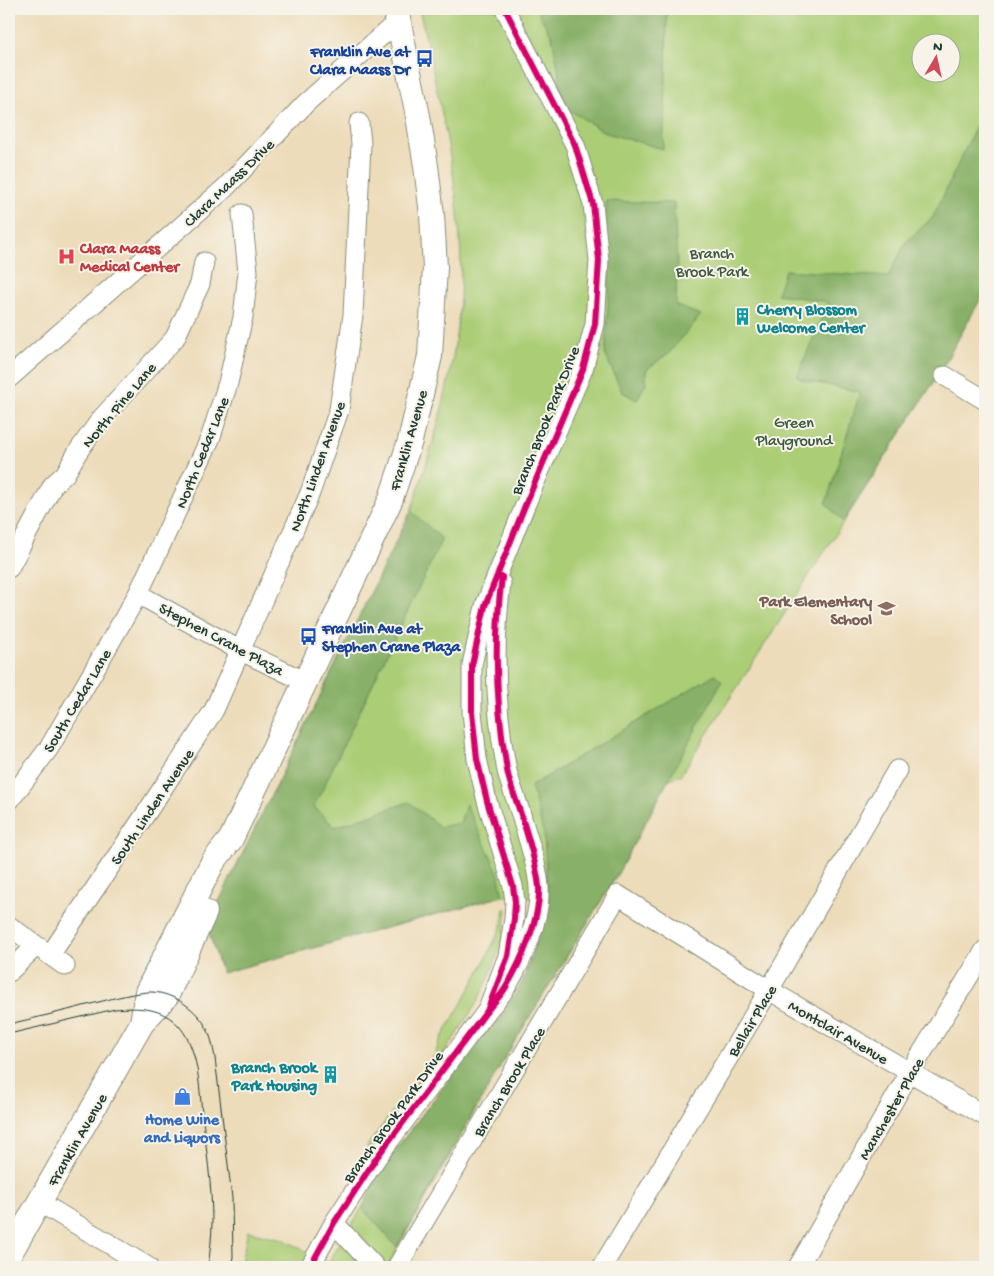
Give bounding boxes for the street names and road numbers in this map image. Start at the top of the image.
street label: Clara Maass Drive [181,136,280,233]
street label: Branch Brook Park Drive [508,343,586,499]
street label: North Pine Lane [79,359,162,453]
street label: Franklin Avenue [387,388,434,495]
street label: North Cedar Lane [173,394,236,512]
street label: North Linden Avenue [287,399,352,535]
street label: Stephen Crane Plaza [155,600,287,682]
street label: South Cedar Lane [41,646,118,757]
street label: South Linden Avenue [108,746,200,870]
street label: Bellair Place [725,982,783,1062]
street label: Montclair Avenue [784,998,891,1071]
street label: Branch Brook Place [470,1024,552,1142]
street label: Branch Brook Park Drive [340,1048,450,1189]
street label: Manchester Place [856,1055,930,1164]
street label: Franklin Avenue [44,1090,114,1191]

